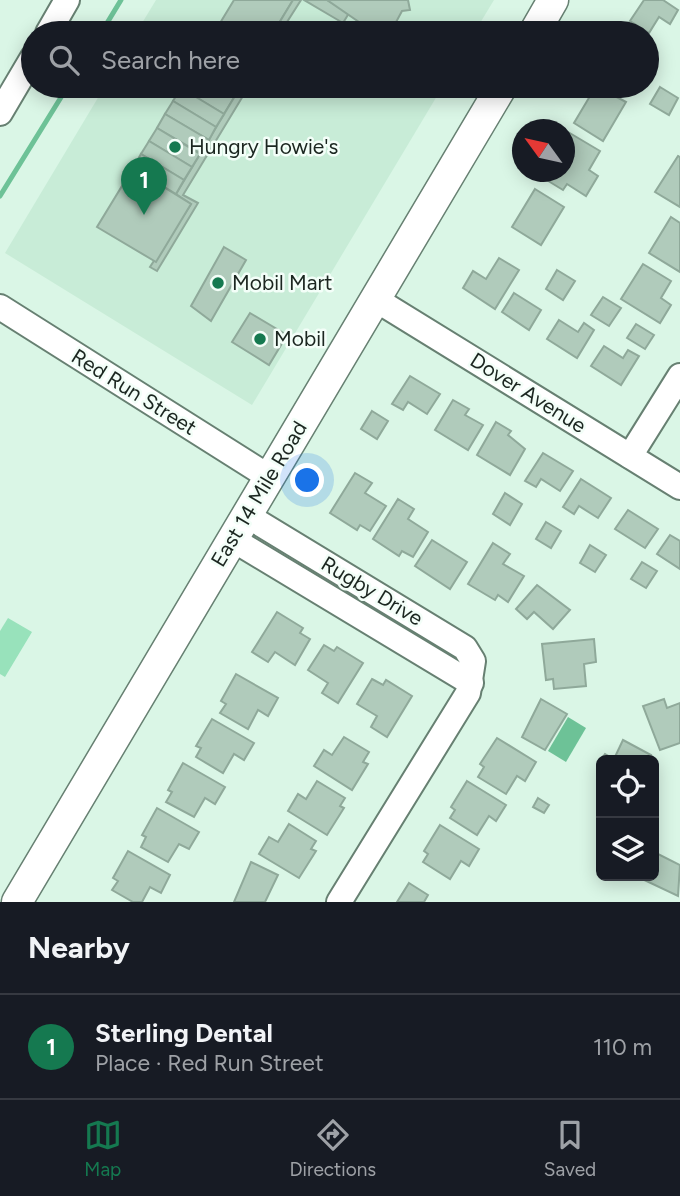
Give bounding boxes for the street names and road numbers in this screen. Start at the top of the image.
street label: Red Run Street [67,343,201,440]
street label: Dover Avenue [466,347,591,438]
street label: East 14 Mile Road [205,416,312,571]
street label: Rugby Drive [317,550,428,631]

